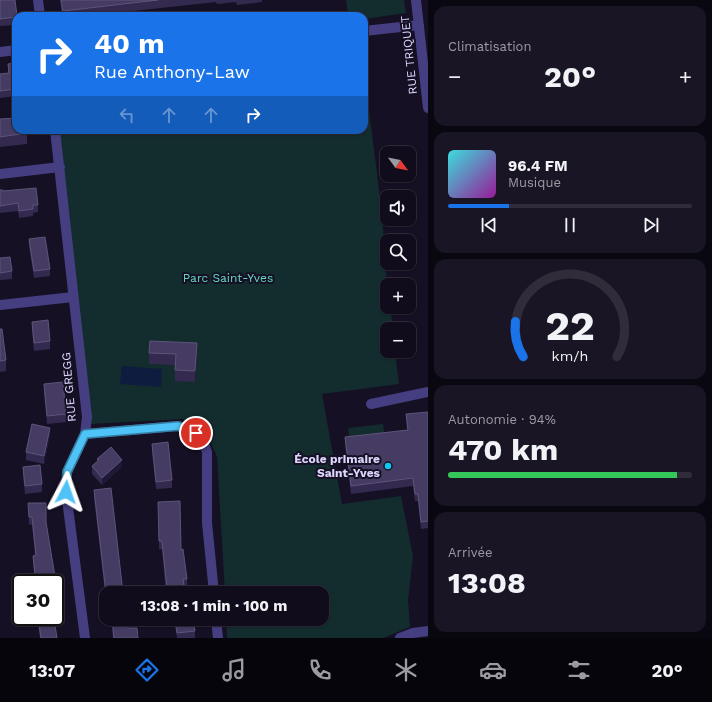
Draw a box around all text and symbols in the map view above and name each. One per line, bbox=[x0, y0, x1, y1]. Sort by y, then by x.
street label: RUE TRIQUET bbox=[398, 15, 420, 95]
text: 40 m bbox=[94, 27, 164, 60]
icon: right bbox=[28, 28, 80, 80]
text: Climatisation bbox=[448, 39, 531, 54]
text: 20° bbox=[544, 59, 596, 94]
text: Rue Anthony-Law bbox=[94, 61, 250, 82]
text: − bbox=[448, 64, 461, 89]
text: + bbox=[679, 64, 692, 89]
icon: left bbox=[116, 104, 138, 126]
icon: ahead bbox=[158, 104, 180, 126]
icon: ahead bbox=[200, 104, 222, 126]
icon: right bbox=[242, 104, 264, 126]
north arrow bbox=[380, 146, 416, 182]
map controls bbox=[380, 146, 416, 358]
text: 96.4 FM bbox=[508, 157, 568, 175]
text: Musique bbox=[508, 175, 561, 190]
button: sound bbox=[380, 190, 416, 226]
icon: previous bbox=[478, 214, 500, 236]
icon: pause bbox=[559, 214, 581, 236]
icon: next bbox=[640, 214, 662, 236]
button: search bbox=[380, 234, 416, 270]
park label: Parc Saint-Yves bbox=[183, 271, 273, 285]
button: + bbox=[380, 278, 416, 314]
text: 22 bbox=[545, 301, 595, 350]
button: − bbox=[380, 322, 416, 358]
text: km/h bbox=[552, 348, 588, 364]
street label: RUE GREGG bbox=[59, 352, 79, 422]
text: Autonomie · 94% bbox=[448, 412, 556, 427]
pin bbox=[179, 416, 213, 450]
icon: arrive bbox=[185, 422, 207, 444]
text: 470 km bbox=[448, 432, 558, 467]
place label: École primaire Saint-Yves bbox=[294, 452, 381, 480]
marker: École primaire Saint-Yves bbox=[383, 461, 393, 471]
position arrow bbox=[45, 471, 87, 513]
text: Arrivée bbox=[448, 545, 492, 560]
text: 13:08 bbox=[448, 565, 526, 600]
speed limit sign: 30 bbox=[12, 574, 64, 626]
text: 13:08 · 1 min · 100 m bbox=[141, 597, 287, 615]
icon: directions bbox=[133, 656, 161, 684]
icon: music bbox=[220, 656, 248, 684]
icon: phone bbox=[306, 656, 334, 684]
icon: climate bbox=[392, 656, 420, 684]
icon: car bbox=[479, 656, 507, 684]
icon: filters bbox=[565, 656, 593, 684]
text: 13:07 bbox=[29, 660, 75, 681]
text: 20° bbox=[652, 660, 683, 681]

